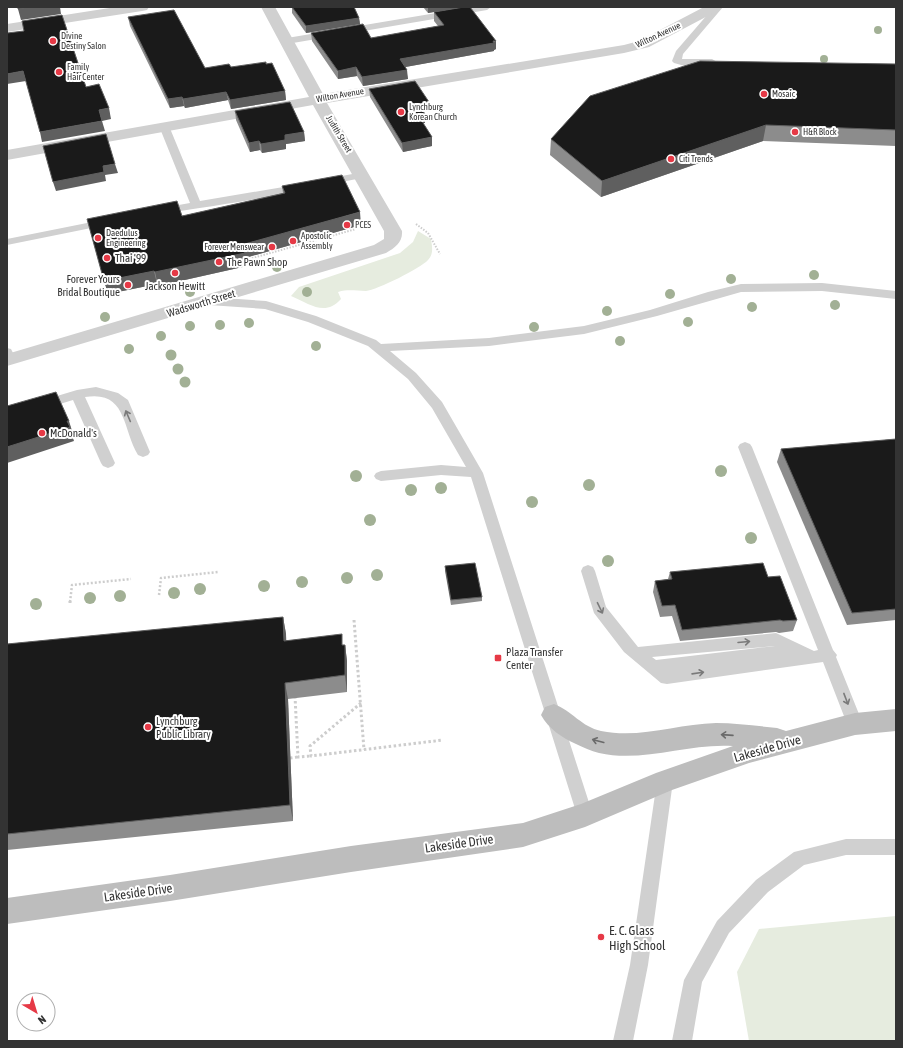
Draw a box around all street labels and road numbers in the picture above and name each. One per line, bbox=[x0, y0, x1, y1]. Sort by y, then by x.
street label: Wilton Avenue bbox=[634, 20, 682, 50]
street label: Wilton Avenue bbox=[315, 86, 365, 104]
street label: Judith Street bbox=[324, 114, 354, 155]
street label: Wadsworth Street bbox=[165, 287, 237, 319]
street label: Lakeside Drive bbox=[732, 732, 803, 765]
street label: Lakeside Drive bbox=[424, 831, 494, 856]
street label: Lakeside Drive bbox=[103, 880, 173, 905]

